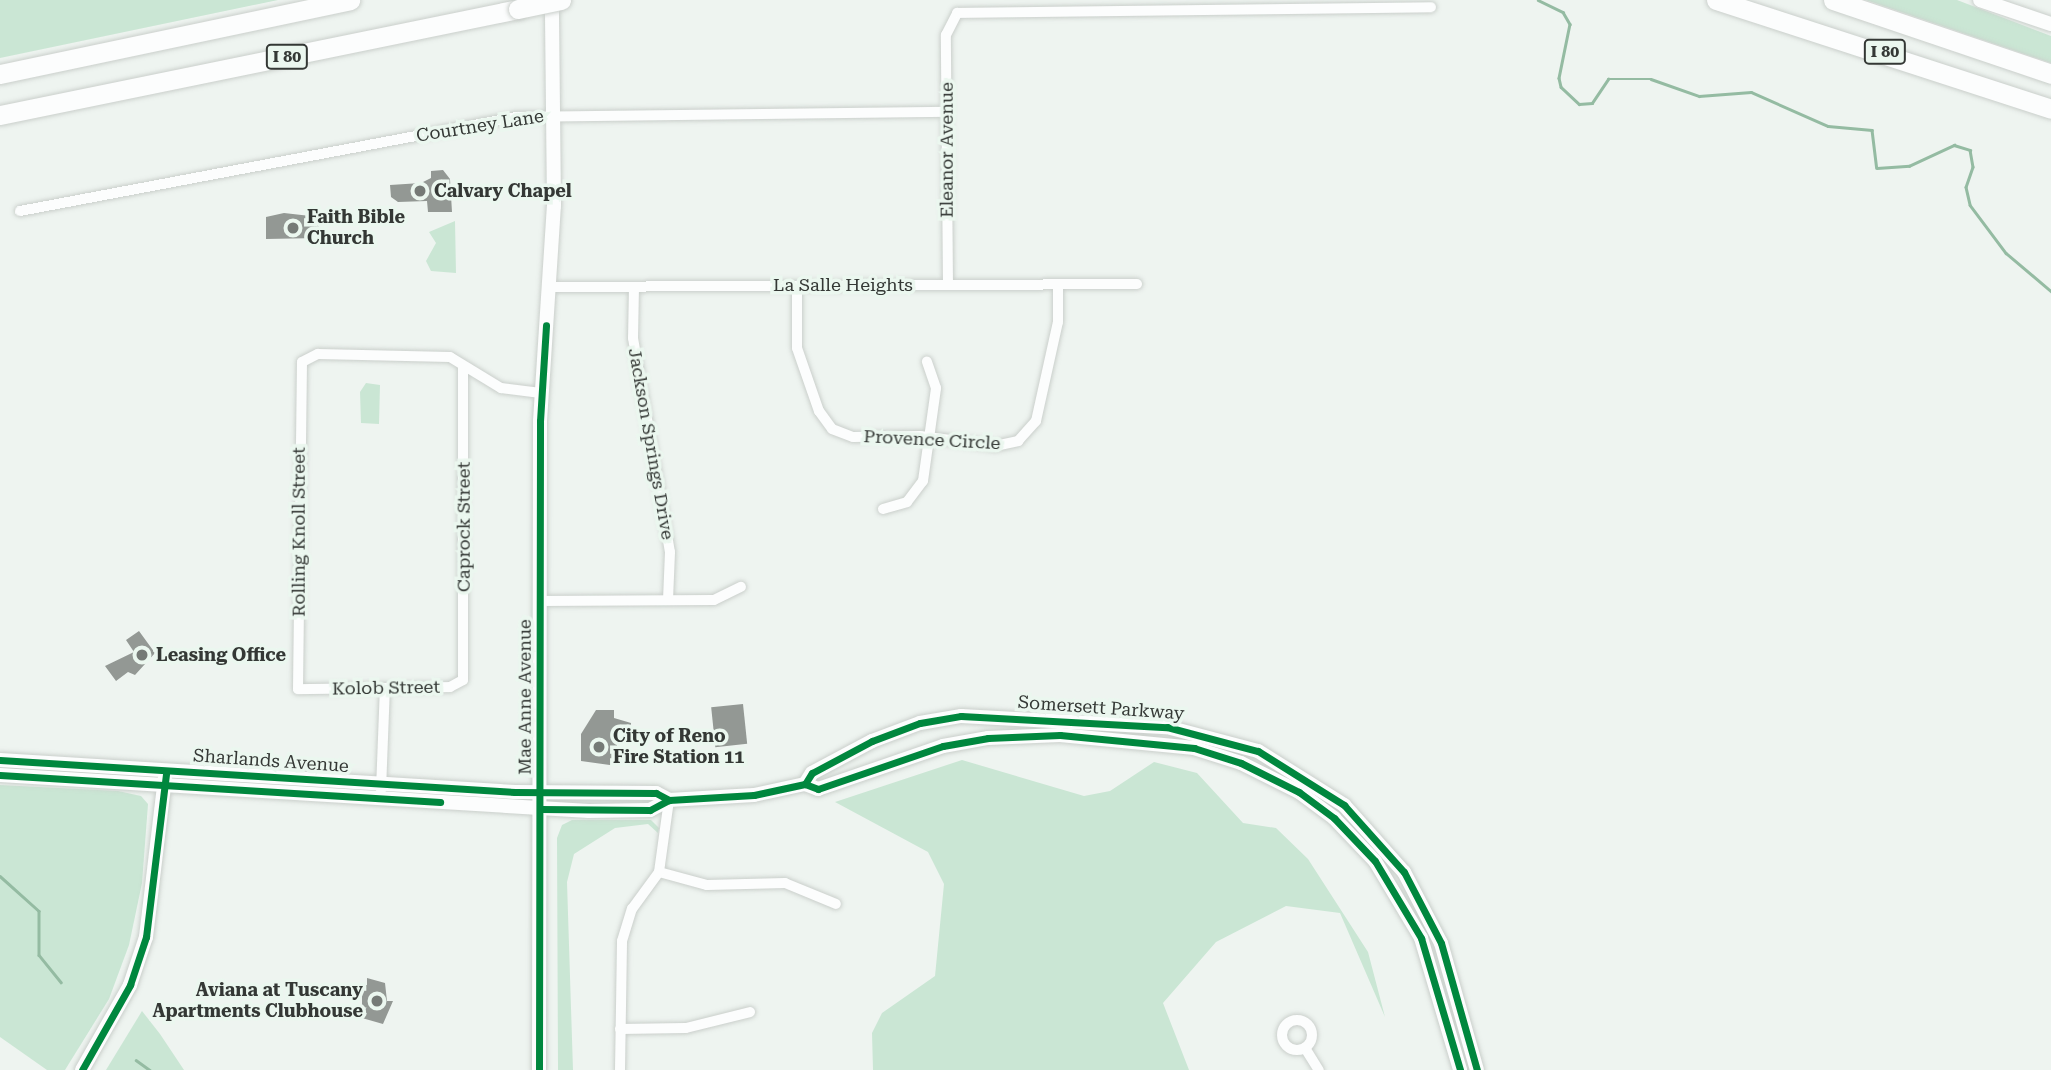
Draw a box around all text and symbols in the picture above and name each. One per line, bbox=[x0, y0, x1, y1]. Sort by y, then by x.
road number: I 80 bbox=[1862, 40, 1908, 64]
road number: I 80 bbox=[264, 44, 310, 69]
street label: Eleanor Avenue bbox=[936, 82, 958, 218]
street label: Courtney Lane bbox=[415, 105, 545, 147]
place label: Calvary Chapel bbox=[434, 180, 572, 202]
marker: Calvary Chapel bbox=[412, 183, 428, 199]
place label: Faith Bible Church bbox=[307, 207, 405, 249]
marker: Faith Bible Church bbox=[285, 220, 301, 236]
street label: La Salle Heights bbox=[773, 274, 913, 296]
street label: Jackson Springs Drive bbox=[623, 346, 679, 542]
street label: Provence Circle bbox=[863, 426, 1001, 454]
street label: Rolling Knoll Street bbox=[288, 447, 310, 617]
street label: Caprock Street bbox=[453, 462, 475, 592]
street label: Mae Anne Avenue bbox=[514, 619, 536, 775]
place label: Leasing Office bbox=[156, 644, 286, 666]
marker: Leasing Office bbox=[134, 647, 150, 663]
street label: Kolob Street bbox=[332, 676, 440, 700]
street label: Somersett Parkway bbox=[1017, 691, 1185, 725]
place label: City of Reno Fire Station 11 bbox=[613, 726, 744, 768]
marker: City of Reno Fire Station 11 bbox=[591, 739, 607, 755]
street label: Sharlands Avenue bbox=[192, 745, 350, 777]
place label: Aviana at Tuscany Apartments Clubhouse bbox=[153, 980, 363, 1023]
marker: Aviana at Tuscany Apartments Clubhouse bbox=[369, 993, 385, 1009]

